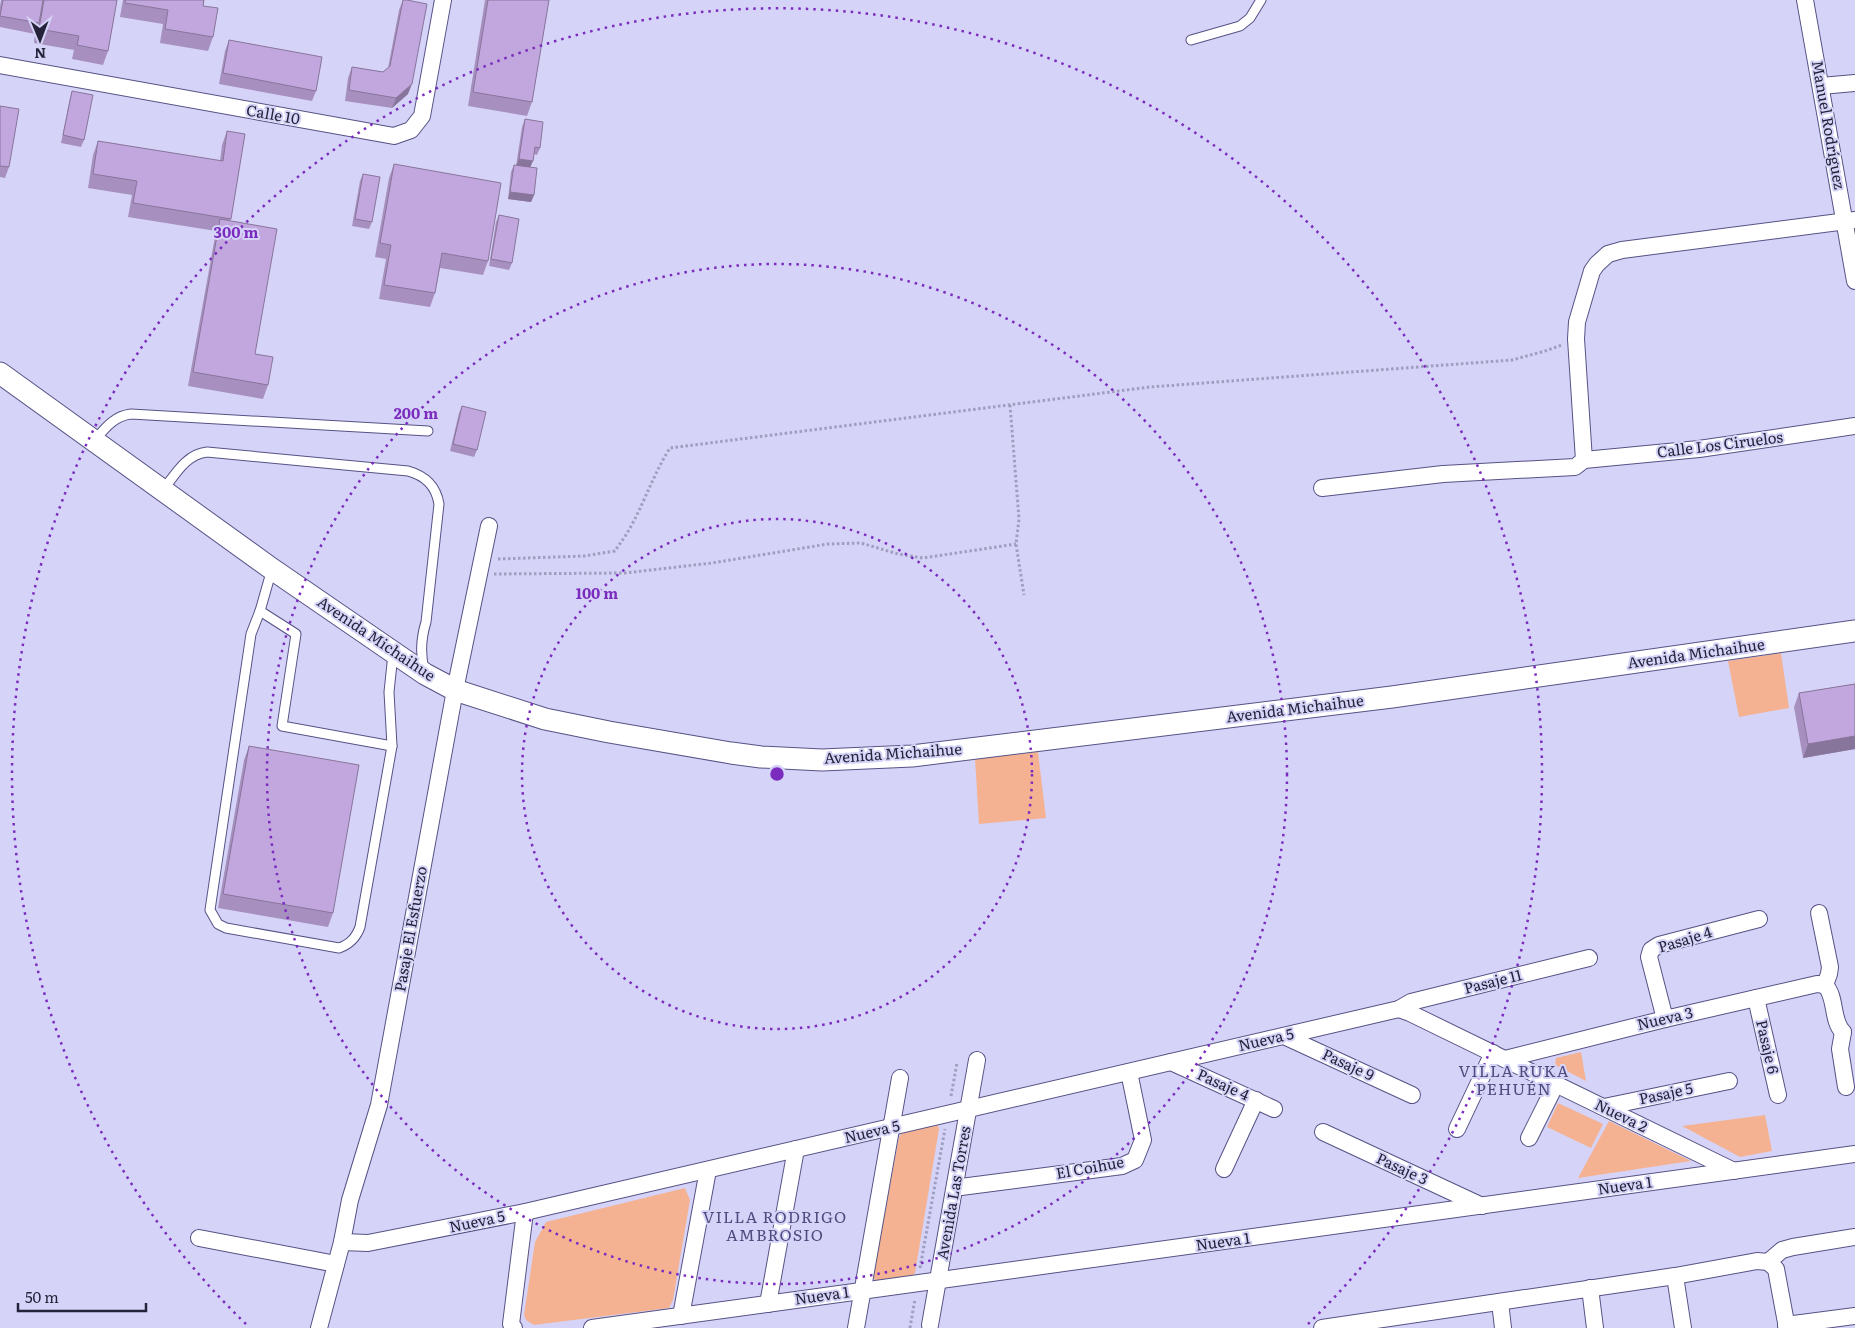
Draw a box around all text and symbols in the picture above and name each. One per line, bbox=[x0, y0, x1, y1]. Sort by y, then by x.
north arrow bbox=[15, 15, 65, 65]
text: N bbox=[34, 44, 46, 64]
street label: Manuel Rodríguez bbox=[1807, 58, 1852, 191]
street label: Calle 10 bbox=[245, 98, 302, 130]
text: 300 m bbox=[214, 220, 258, 243]
text: 200 m bbox=[394, 401, 438, 424]
street label: Calle Los Ciruelos bbox=[1655, 424, 1784, 463]
text: 100 m bbox=[576, 581, 618, 604]
street label: Avenida Michaihue bbox=[313, 590, 441, 686]
street label: Avenida Michaihue bbox=[1626, 631, 1766, 674]
street label: Avenida Michaihue bbox=[1225, 688, 1365, 727]
street label: Avenida Michaihue bbox=[823, 736, 963, 769]
centre of rings bbox=[768, 765, 786, 783]
street label: Pasaje El Esfuerzo bbox=[387, 864, 432, 993]
street label: Pasaje 4 bbox=[1655, 919, 1714, 958]
street label: Pasaje 11 bbox=[1461, 962, 1524, 999]
street label: Nueva 3 bbox=[1634, 1000, 1695, 1035]
street label: Pasaje 6 bbox=[1751, 1017, 1786, 1076]
street label: Nueva 5 bbox=[1236, 1021, 1296, 1056]
street label: Pasaje 9 bbox=[1319, 1042, 1378, 1086]
district label: VILLA RUKA PEHUÉN bbox=[1458, 1058, 1570, 1100]
street label: Pasaje 4 bbox=[1194, 1062, 1254, 1105]
street label: Pasaje 5 bbox=[1637, 1076, 1695, 1109]
street label: Nueva 2 bbox=[1591, 1092, 1652, 1138]
street label: Nueva 5 bbox=[842, 1113, 902, 1148]
street label: Avenida Las Torres bbox=[929, 1124, 976, 1261]
street label: Pasaje 3 bbox=[1373, 1146, 1432, 1190]
street label: El Coihue bbox=[1054, 1149, 1126, 1184]
street label: Nueva 1 bbox=[1596, 1169, 1654, 1200]
street label: Nueva 5 bbox=[447, 1203, 507, 1238]
district label: VILLA RODRIGO AMBROSIO bbox=[703, 1204, 847, 1246]
street label: Nueva 1 bbox=[1194, 1225, 1252, 1256]
street label: Nueva 1 bbox=[793, 1279, 851, 1310]
scale bar bbox=[18, 1280, 145, 1312]
text: 50 m bbox=[25, 1285, 59, 1308]

